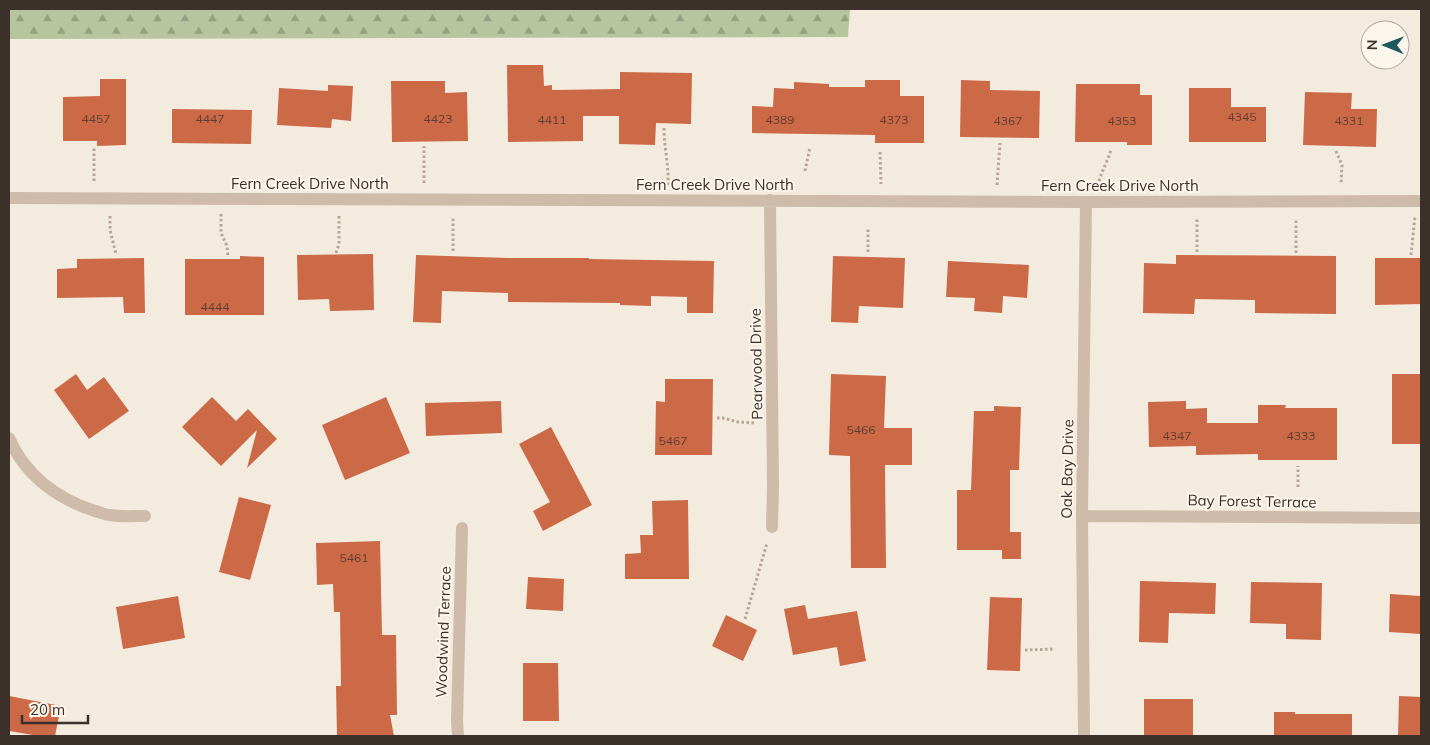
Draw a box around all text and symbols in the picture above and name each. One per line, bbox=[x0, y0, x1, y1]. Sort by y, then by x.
north arrow bbox=[1360, 20, 1410, 70]
text: N bbox=[1363, 39, 1381, 50]
house number: 4345 bbox=[1228, 109, 1256, 124]
house number: 4457 bbox=[82, 111, 110, 126]
house number: 4447 bbox=[196, 111, 224, 126]
house number: 4423 bbox=[424, 111, 452, 126]
house number: 4411 bbox=[538, 112, 566, 127]
house number: 4389 bbox=[766, 112, 794, 127]
house number: 4373 bbox=[880, 112, 908, 127]
house number: 4367 bbox=[994, 113, 1022, 128]
house number: 4353 bbox=[1108, 113, 1136, 128]
house number: 4331 bbox=[1335, 113, 1363, 128]
street label: Fern Creek Drive North bbox=[231, 174, 389, 193]
street label: Fern Creek Drive North bbox=[636, 175, 794, 194]
street label: Fern Creek Drive North bbox=[1041, 176, 1199, 195]
house number: 4444 bbox=[201, 299, 229, 314]
street label: Pearwood Drive bbox=[746, 308, 766, 420]
street label: Oak Bay Drive bbox=[1057, 419, 1077, 519]
house number: 5466 bbox=[847, 422, 875, 437]
house number: 4347 bbox=[1163, 428, 1191, 443]
house number: 4333 bbox=[1287, 428, 1315, 443]
house number: 5467 bbox=[659, 433, 687, 448]
street label: Bay Forest Terrace bbox=[1187, 490, 1317, 512]
house number: 5461 bbox=[340, 550, 368, 565]
street label: Woodwind Terrace bbox=[431, 566, 455, 698]
scale bar bbox=[22, 692, 89, 724]
text: 20 m bbox=[30, 700, 65, 719]

